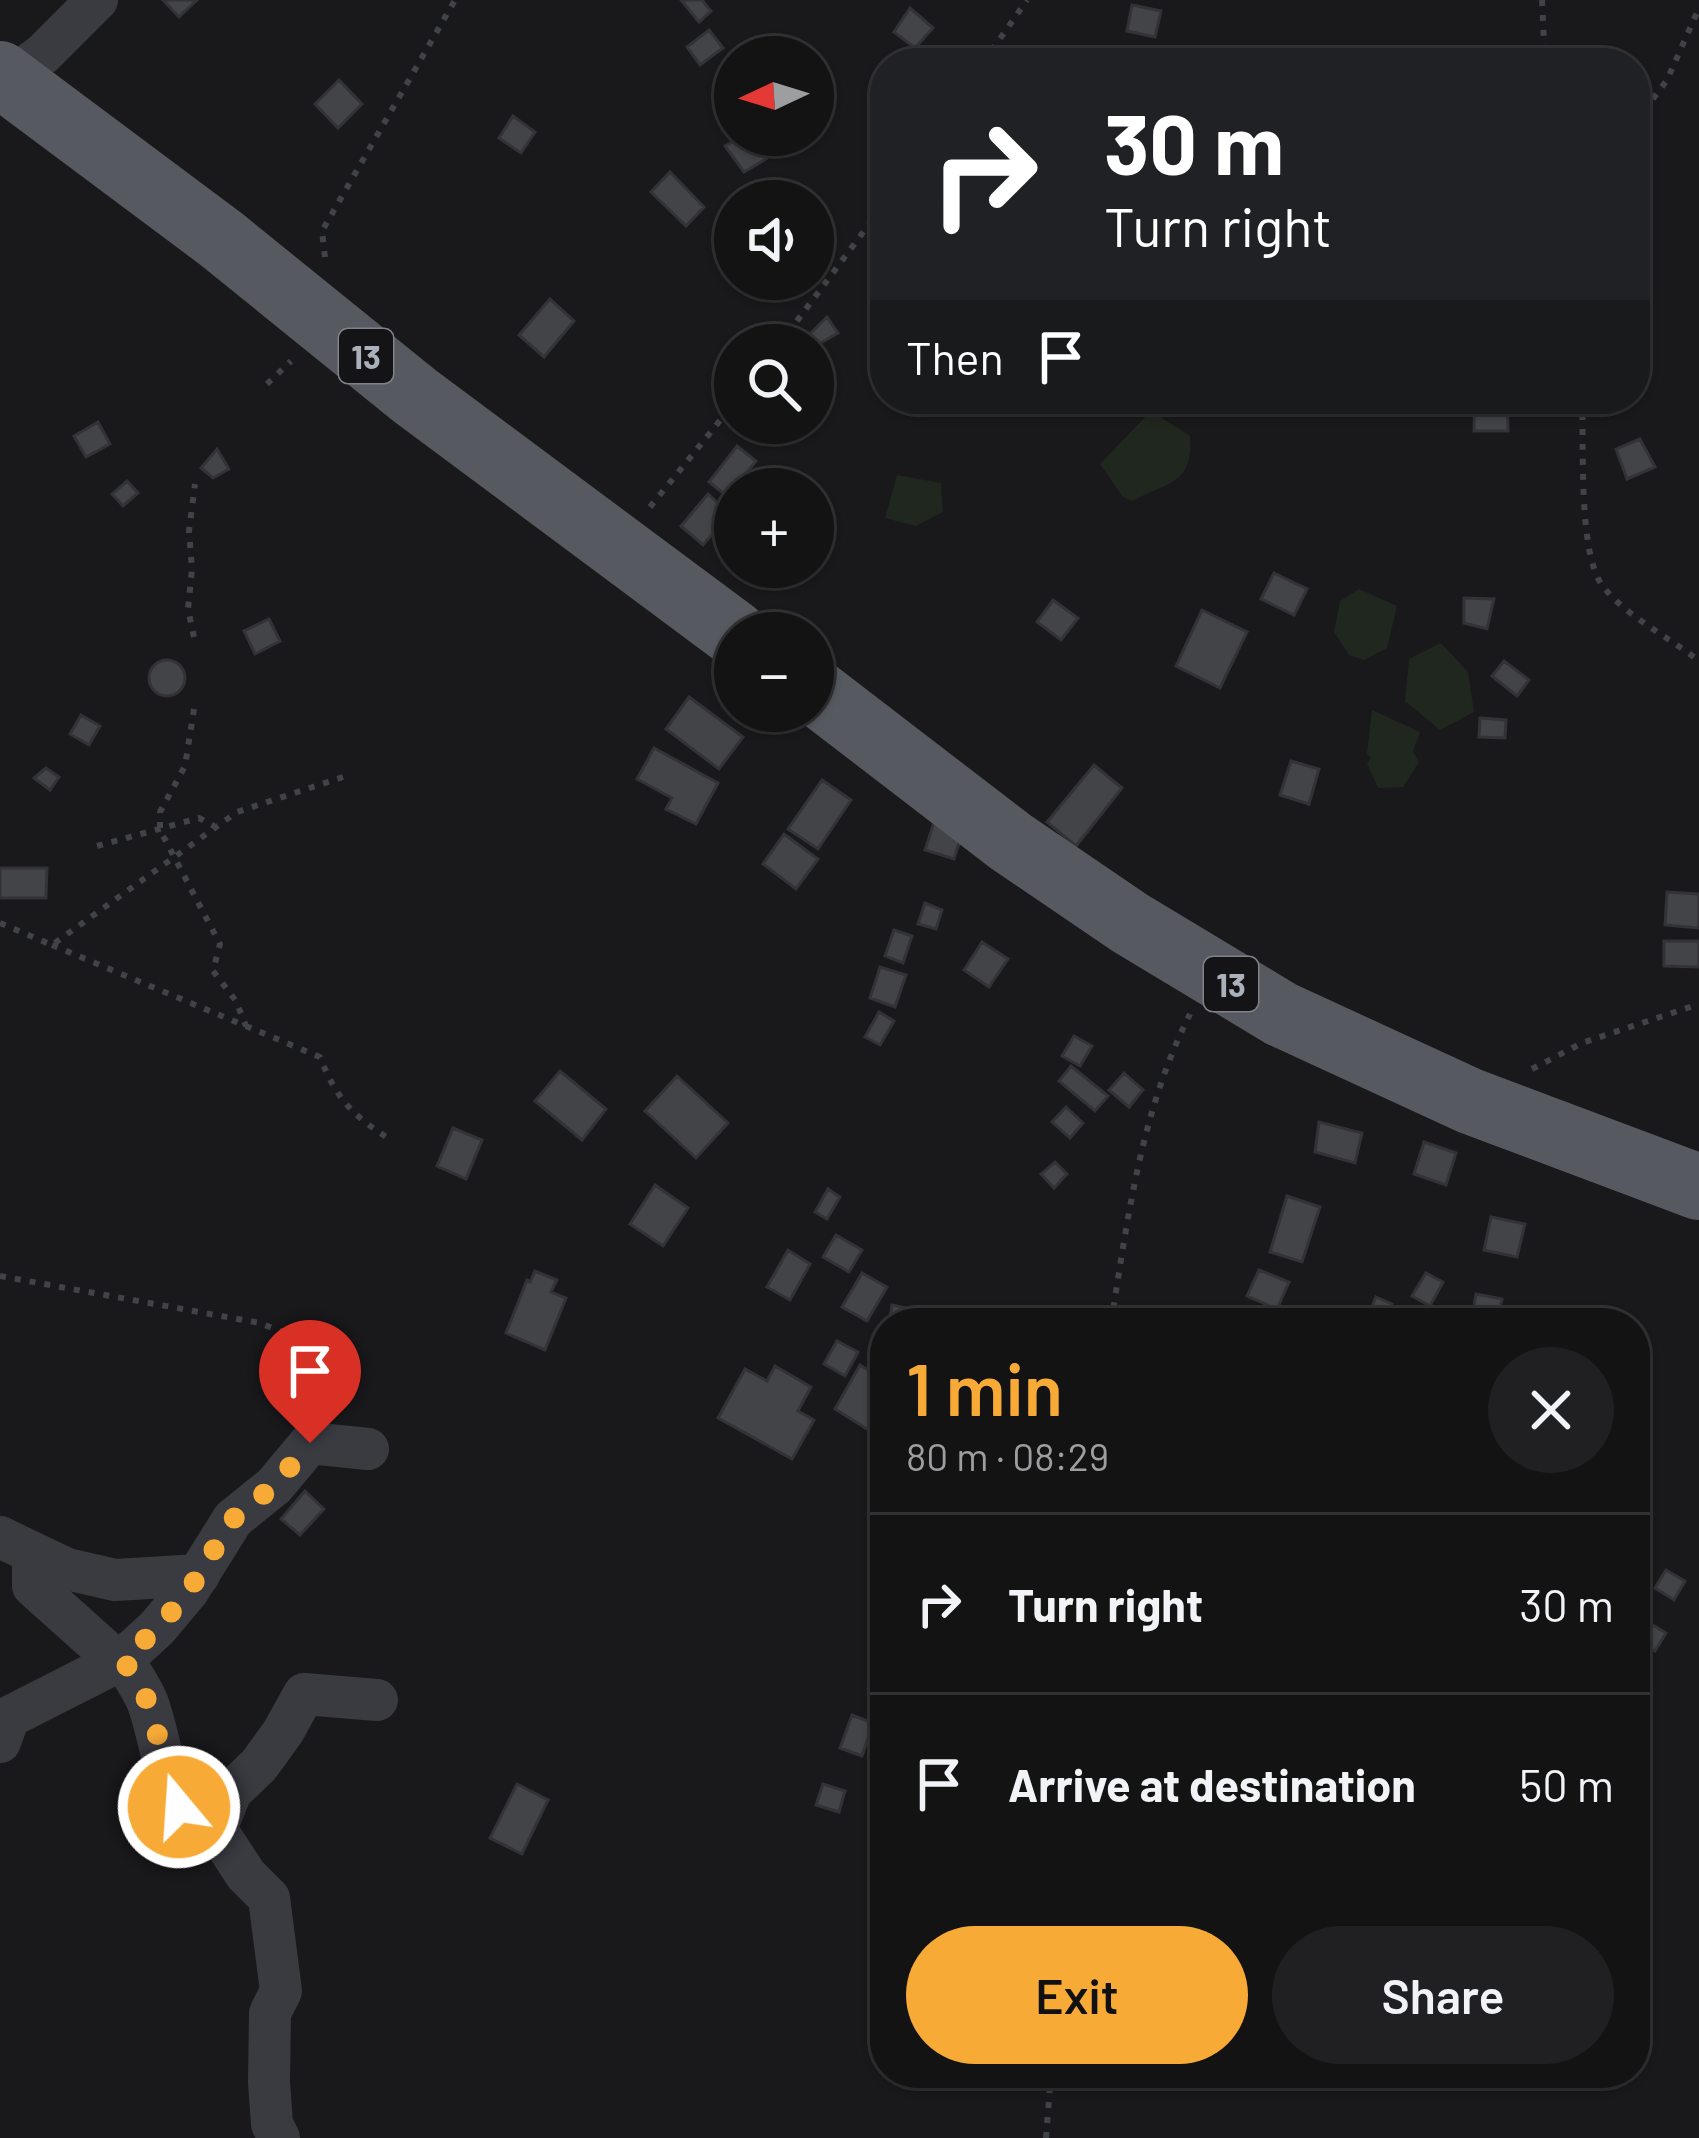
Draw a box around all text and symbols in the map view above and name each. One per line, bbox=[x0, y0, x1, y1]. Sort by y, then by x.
north arrow bbox=[714, 36, 834, 156]
map controls bbox=[714, 36, 834, 732]
text: 30 m bbox=[1104, 91, 1284, 192]
icon: right bbox=[906, 96, 1062, 252]
button: sound bbox=[714, 180, 834, 300]
text: Turn right bbox=[1104, 193, 1332, 258]
button: search bbox=[714, 324, 834, 444]
icon: arrive bbox=[1028, 324, 1094, 390]
road number: 13 bbox=[339, 329, 393, 383]
text: Then bbox=[906, 330, 1004, 384]
button: + bbox=[714, 468, 834, 588]
button: − bbox=[714, 612, 834, 732]
road number: 13 bbox=[1204, 957, 1258, 1011]
pin bbox=[259, 1320, 361, 1443]
icon: arrive bbox=[277, 1338, 343, 1404]
text: 1 min bbox=[906, 1344, 1063, 1430]
button: close bbox=[1488, 1347, 1614, 1473]
text: 80 m · 08:29 bbox=[906, 1432, 1109, 1479]
icon: right bbox=[906, 1571, 972, 1637]
text: Turn right bbox=[1008, 1577, 1203, 1631]
text: 30 m bbox=[1519, 1577, 1614, 1631]
position arrow bbox=[116, 1744, 242, 1870]
icon: arrive bbox=[906, 1751, 972, 1817]
text: Arrive at destination bbox=[1008, 1757, 1416, 1811]
text: 50 m bbox=[1519, 1757, 1614, 1811]
button: Exit bbox=[906, 1926, 1248, 2064]
button: Share bbox=[1272, 1926, 1614, 2064]

